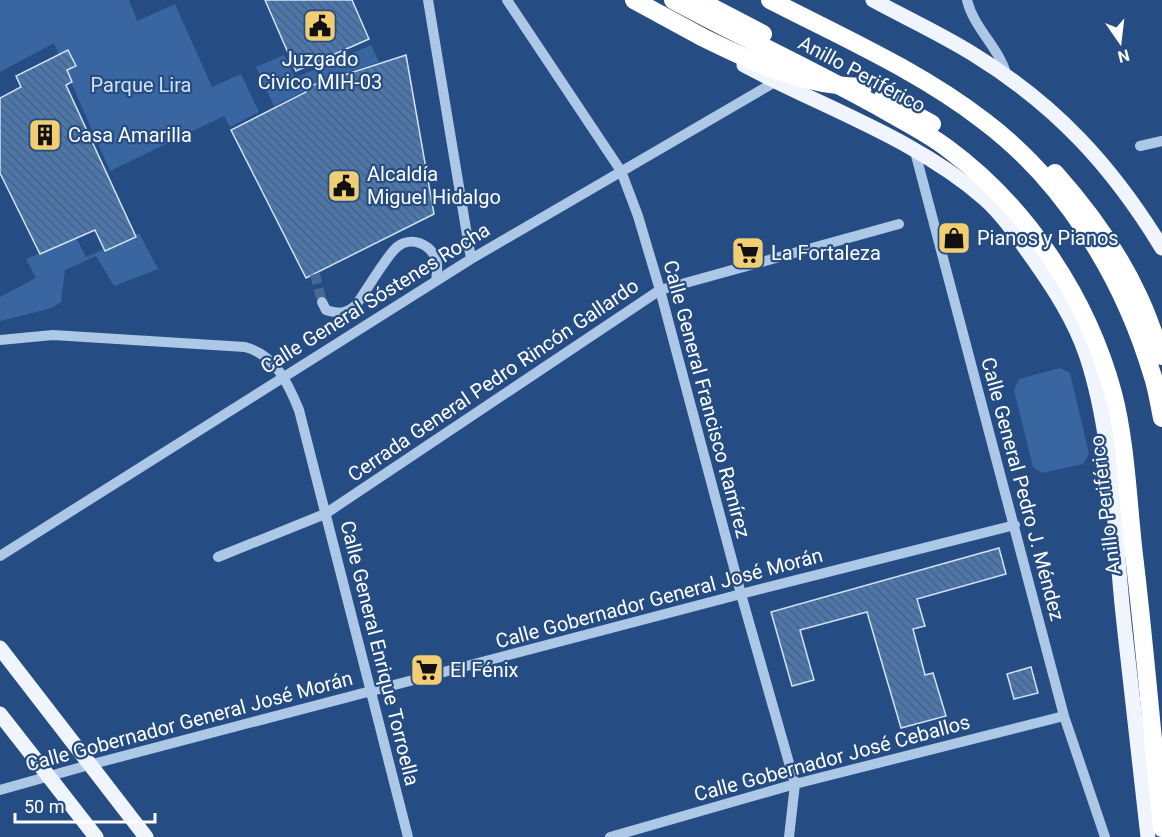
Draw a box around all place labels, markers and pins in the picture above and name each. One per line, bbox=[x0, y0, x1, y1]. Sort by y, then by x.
public building icon: Juzgado Civico MIH-03 bbox=[302, 8, 338, 44]
place label: Juzgado Civico MIH-03 bbox=[258, 47, 382, 94]
building icon: Casa Amarilla bbox=[27, 117, 63, 153]
place label: Casa Amarilla bbox=[68, 123, 192, 147]
place label: Alcaldía Miguel Hidalgo bbox=[367, 162, 501, 209]
public building icon: Alcaldía Miguel Hidalgo bbox=[326, 168, 362, 204]
shop icon: Pianos y Pianos bbox=[936, 220, 972, 256]
place label: Pianos y Pianos bbox=[977, 226, 1119, 250]
supermarket icon: La Fortaleza bbox=[730, 235, 766, 271]
place label: La Fortaleza bbox=[771, 241, 881, 265]
supermarket icon: El Fénix bbox=[409, 652, 445, 688]
place label: El Fénix bbox=[450, 658, 519, 682]

